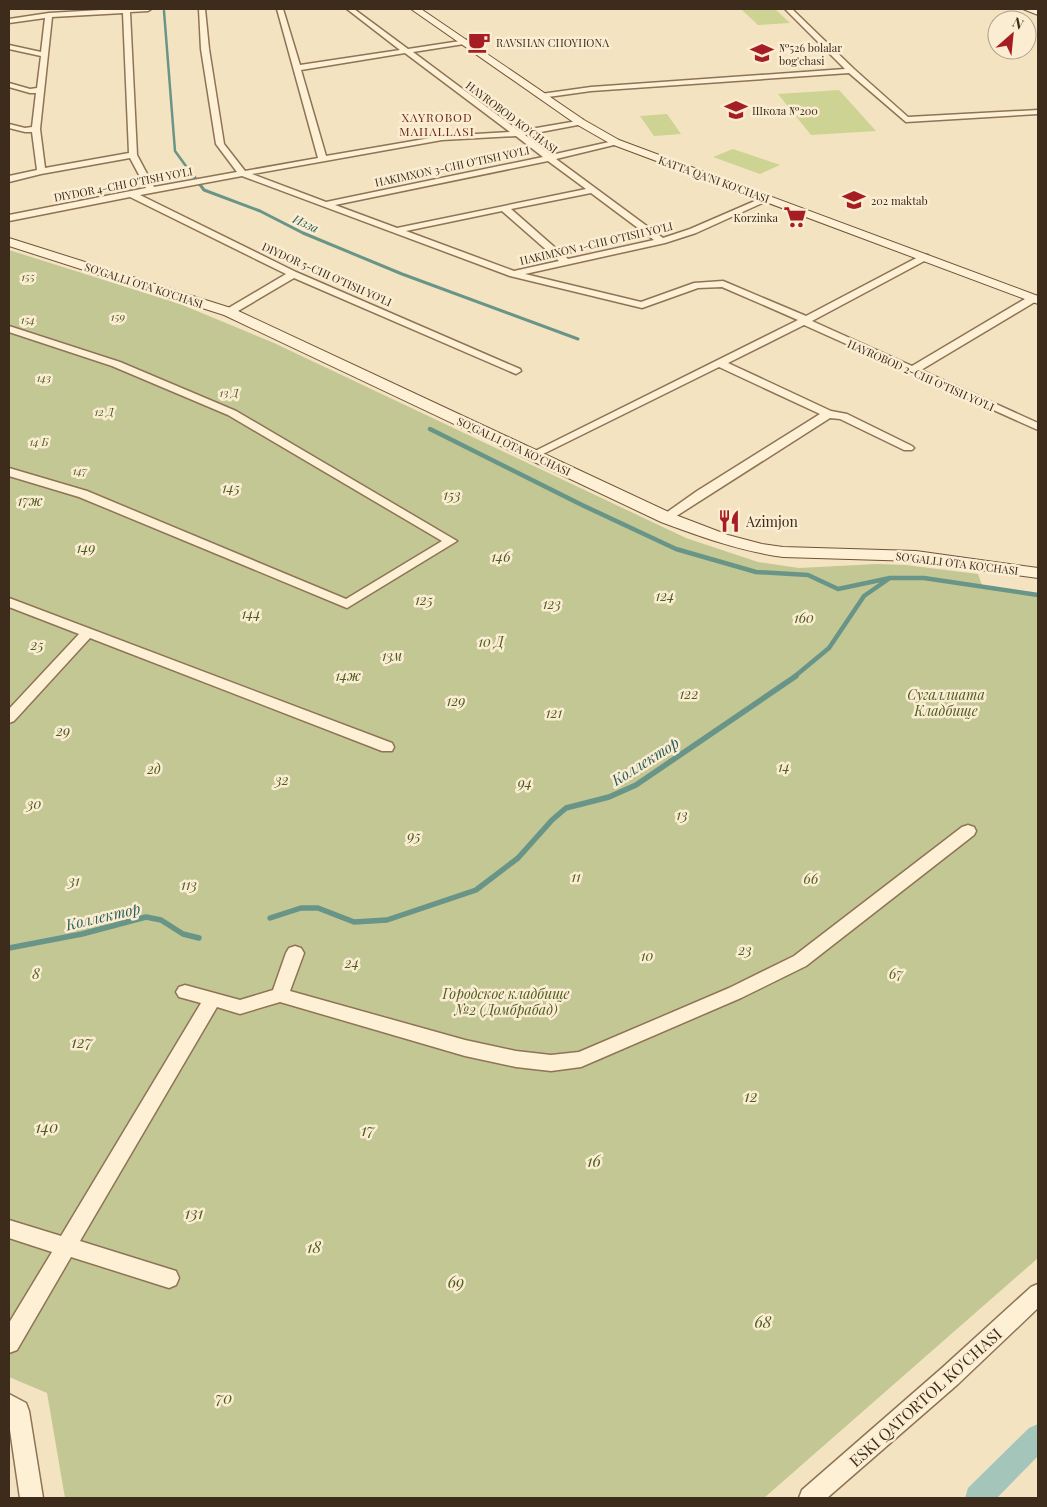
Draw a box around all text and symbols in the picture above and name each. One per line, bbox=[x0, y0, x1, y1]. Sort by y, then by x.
north arrow bbox=[987, 10, 1037, 60]
text: N bbox=[1009, 12, 1027, 34]
cafe icon: RAVSHAN CHOYHONA bbox=[466, 29, 492, 55]
place label: RAVSHAN CHOYHONA bbox=[496, 35, 609, 50]
school or university icon: №526 bolalar bog'chasi bbox=[749, 40, 775, 66]
place label: №526 bolalar bog'chasi bbox=[779, 40, 842, 68]
street label: HAYROBOD KO'CHASI bbox=[463, 77, 561, 157]
school or university icon: Школа №200 bbox=[723, 97, 749, 123]
place label: Школа №200 bbox=[752, 103, 818, 118]
district label: XAYROBOD MAHALLASI bbox=[399, 109, 475, 139]
street label: HAKIMXON 3-CHI O'TISH YO'LI bbox=[373, 142, 531, 190]
street label: KATTA QA'NI KO'CHASI bbox=[656, 152, 772, 206]
street label: DIYDOR 4-CHI O'TISH YO'LI bbox=[52, 163, 194, 205]
school or university icon: 202 maktab bbox=[841, 187, 867, 213]
place label: 202 maktab bbox=[871, 193, 928, 208]
supermarket icon: Korzinka bbox=[782, 204, 808, 230]
water label: Изза bbox=[290, 210, 321, 236]
place label: Korzinka bbox=[733, 210, 779, 225]
street label: HAKIMXON 1-CHI O'TISH YO'LI bbox=[518, 218, 674, 268]
street label: DIYDOR 5-CHI O'TISH YO'LI bbox=[260, 239, 394, 310]
street label: SO'GALLI OTA KO'CHASI bbox=[83, 259, 205, 311]
park label: 155 bbox=[21, 269, 35, 284]
park label: 159 bbox=[111, 309, 125, 324]
park label: 154 bbox=[21, 312, 35, 327]
street label: HAYROBOD 2-CHI O'TISH YO'LI bbox=[845, 336, 997, 414]
park label: 143 bbox=[37, 370, 51, 385]
park label: 13 Д bbox=[220, 385, 239, 400]
park label: 12 Д bbox=[94, 404, 114, 419]
street label: SO'GALLI OTA KO'CHASI bbox=[455, 413, 573, 479]
park label: 14 Б bbox=[30, 434, 50, 449]
park label: 147 bbox=[73, 463, 88, 478]
park label: 145 bbox=[222, 478, 241, 497]
park label: 153 bbox=[443, 485, 461, 504]
park label: 17ж bbox=[17, 491, 43, 510]
restaurant icon: Azimjon bbox=[716, 508, 742, 534]
place label: Azimjon bbox=[745, 512, 798, 531]
park label: 149 bbox=[77, 538, 95, 557]
park label: 146 bbox=[491, 547, 511, 566]
street label: SO'GALLI OTA KO'CHASI bbox=[895, 548, 1019, 578]
park label: 124 bbox=[655, 586, 675, 605]
park label: 125 bbox=[415, 590, 434, 609]
park label: 123 bbox=[543, 594, 561, 613]
park label: 144 bbox=[241, 604, 261, 623]
park label: 160 bbox=[794, 608, 814, 627]
park label: 10 Д bbox=[478, 632, 505, 651]
park label: 25 bbox=[29, 635, 44, 654]
park label: 13м bbox=[382, 646, 402, 665]
park label: 14ж bbox=[335, 666, 361, 685]
park label: 122 bbox=[680, 684, 698, 703]
park label: Сугаллиата Кладбище bbox=[907, 685, 985, 720]
park label: 129 bbox=[446, 691, 466, 710]
park label: 121 bbox=[546, 703, 563, 722]
park label: 29 bbox=[55, 721, 70, 740]
water label: Коллектор bbox=[607, 732, 683, 790]
park label: 14 bbox=[778, 757, 790, 776]
park label: 2д bbox=[146, 759, 161, 778]
park label: 32 bbox=[273, 770, 289, 789]
park label: 94 bbox=[517, 773, 532, 792]
park label: 30 bbox=[25, 794, 41, 813]
park label: 13 bbox=[676, 805, 688, 824]
park label: 95 bbox=[406, 826, 421, 845]
park label: 11 bbox=[571, 867, 581, 886]
park label: 66 bbox=[804, 869, 819, 888]
park label: 31 bbox=[66, 871, 80, 890]
park label: 113 bbox=[181, 875, 197, 894]
water label: Коллектор bbox=[63, 898, 142, 935]
park label: 23 bbox=[737, 940, 752, 959]
park label: 10 bbox=[641, 946, 653, 965]
park label: 24 bbox=[344, 953, 359, 972]
park label: 8 bbox=[32, 964, 40, 983]
park label: 67 bbox=[889, 964, 904, 983]
park label: Городское кладбище №2 (Домбрабад) bbox=[441, 984, 570, 1019]
park label: 127 bbox=[71, 1031, 94, 1052]
park label: 12 bbox=[744, 1085, 758, 1106]
park label: 140 bbox=[36, 1116, 58, 1137]
park label: 17 bbox=[361, 1119, 376, 1140]
park label: 16 bbox=[587, 1150, 602, 1171]
park label: 131 bbox=[185, 1202, 204, 1223]
park label: 18 bbox=[307, 1236, 321, 1257]
park label: 69 bbox=[448, 1271, 464, 1292]
park label: 68 bbox=[754, 1311, 772, 1332]
street label: ESKI QATORTOL KO'CHASI bbox=[844, 1323, 1006, 1471]
park label: 70 bbox=[216, 1387, 232, 1408]

